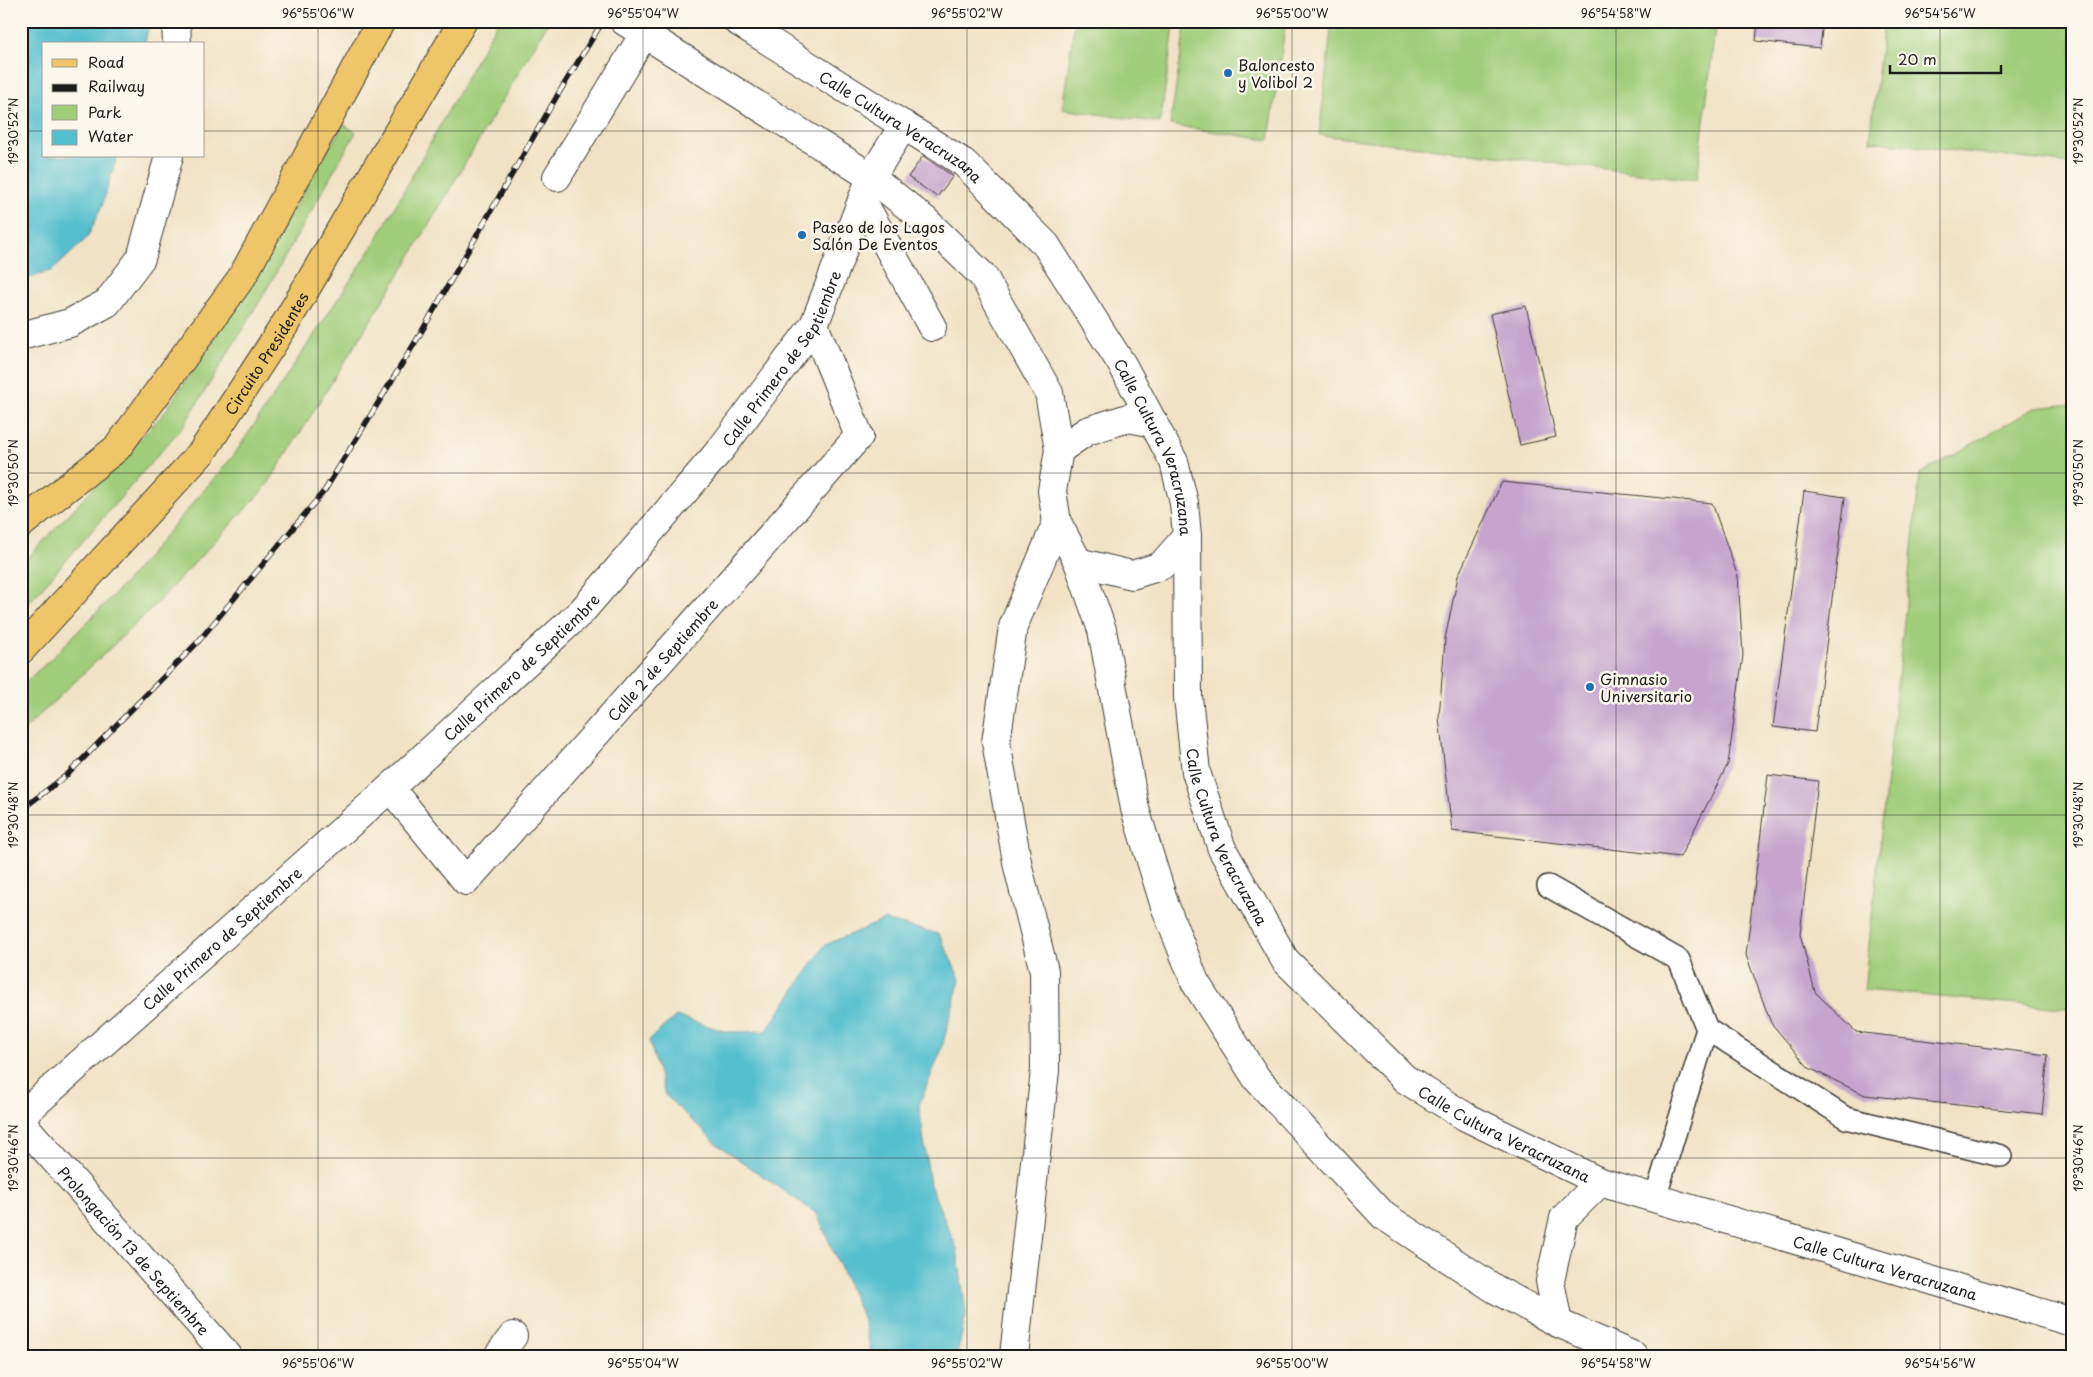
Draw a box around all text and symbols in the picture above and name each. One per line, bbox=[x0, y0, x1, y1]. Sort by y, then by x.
text: 96°55'06"W bbox=[282, 4, 355, 22]
text: 96°55'04"W bbox=[607, 4, 679, 22]
text: 96°55'02"W bbox=[931, 4, 1004, 22]
text: 96°55'00"W bbox=[1256, 4, 1329, 22]
text: 96°54'58"W bbox=[1581, 4, 1652, 22]
text: 96°54'56"W bbox=[1904, 4, 1976, 22]
legend bbox=[42, 42, 205, 158]
scale bar bbox=[1890, 42, 2002, 74]
text: 20 m bbox=[1898, 47, 1937, 70]
text: Road bbox=[88, 50, 124, 73]
place label: Baloncesto y Volibol 2 bbox=[1238, 53, 1315, 93]
street label: Calle Cultura Veracruzana bbox=[815, 64, 989, 188]
marker: Baloncesto y Volibol 2 bbox=[1222, 67, 1234, 79]
text: Railway bbox=[88, 74, 145, 97]
text: 19°30'52"N bbox=[4, 98, 22, 164]
text: 19°30'52"N bbox=[2069, 98, 2087, 164]
text: Park bbox=[88, 100, 122, 123]
text: Water bbox=[88, 124, 133, 147]
place label: Paseo de los Lagos Salón De Eventos bbox=[812, 215, 945, 255]
marker: Paseo de los Lagos Salón De Eventos bbox=[796, 229, 808, 241]
street label: Calle Primero de Septiembre bbox=[716, 267, 846, 451]
street label: Circuito Presidentes bbox=[218, 287, 313, 419]
street label: Calle Cultura Veracruzana bbox=[1109, 353, 1198, 537]
text: 19°30'50"N bbox=[4, 439, 22, 507]
text: 19°30'50"N bbox=[2069, 439, 2087, 507]
street label: Calle Primero de Septiembre bbox=[437, 588, 604, 746]
street label: Calle 2 de Septiembre bbox=[601, 593, 723, 726]
place label: Gimnasio Universitario bbox=[1600, 667, 1692, 707]
marker: Gimnasio Universitario bbox=[1584, 681, 1596, 693]
street label: Calle Cultura Veracruzana bbox=[1182, 747, 1275, 930]
text: 19°30'48"N bbox=[4, 782, 22, 848]
text: 19°30'48"N bbox=[2069, 782, 2087, 848]
street label: Calle Primero de Septiembre bbox=[136, 861, 306, 1015]
street label: Calle Cultura Veracruzana bbox=[1414, 1079, 1595, 1188]
text: 19°30'46"N bbox=[4, 1124, 22, 1192]
text: 19°30'46"N bbox=[2069, 1124, 2087, 1192]
street label: Prolongación 13 de Septiembre bbox=[53, 1160, 215, 1340]
street label: Calle Cultura Veracruzana bbox=[1790, 1228, 1981, 1305]
text: 96°55'06"W bbox=[282, 1354, 355, 1372]
text: 96°55'04"W bbox=[607, 1354, 679, 1372]
text: 96°55'02"W bbox=[931, 1354, 1004, 1372]
text: 96°55'00"W bbox=[1256, 1354, 1329, 1372]
text: 96°54'58"W bbox=[1581, 1354, 1652, 1372]
text: 96°54'56"W bbox=[1904, 1354, 1976, 1372]

